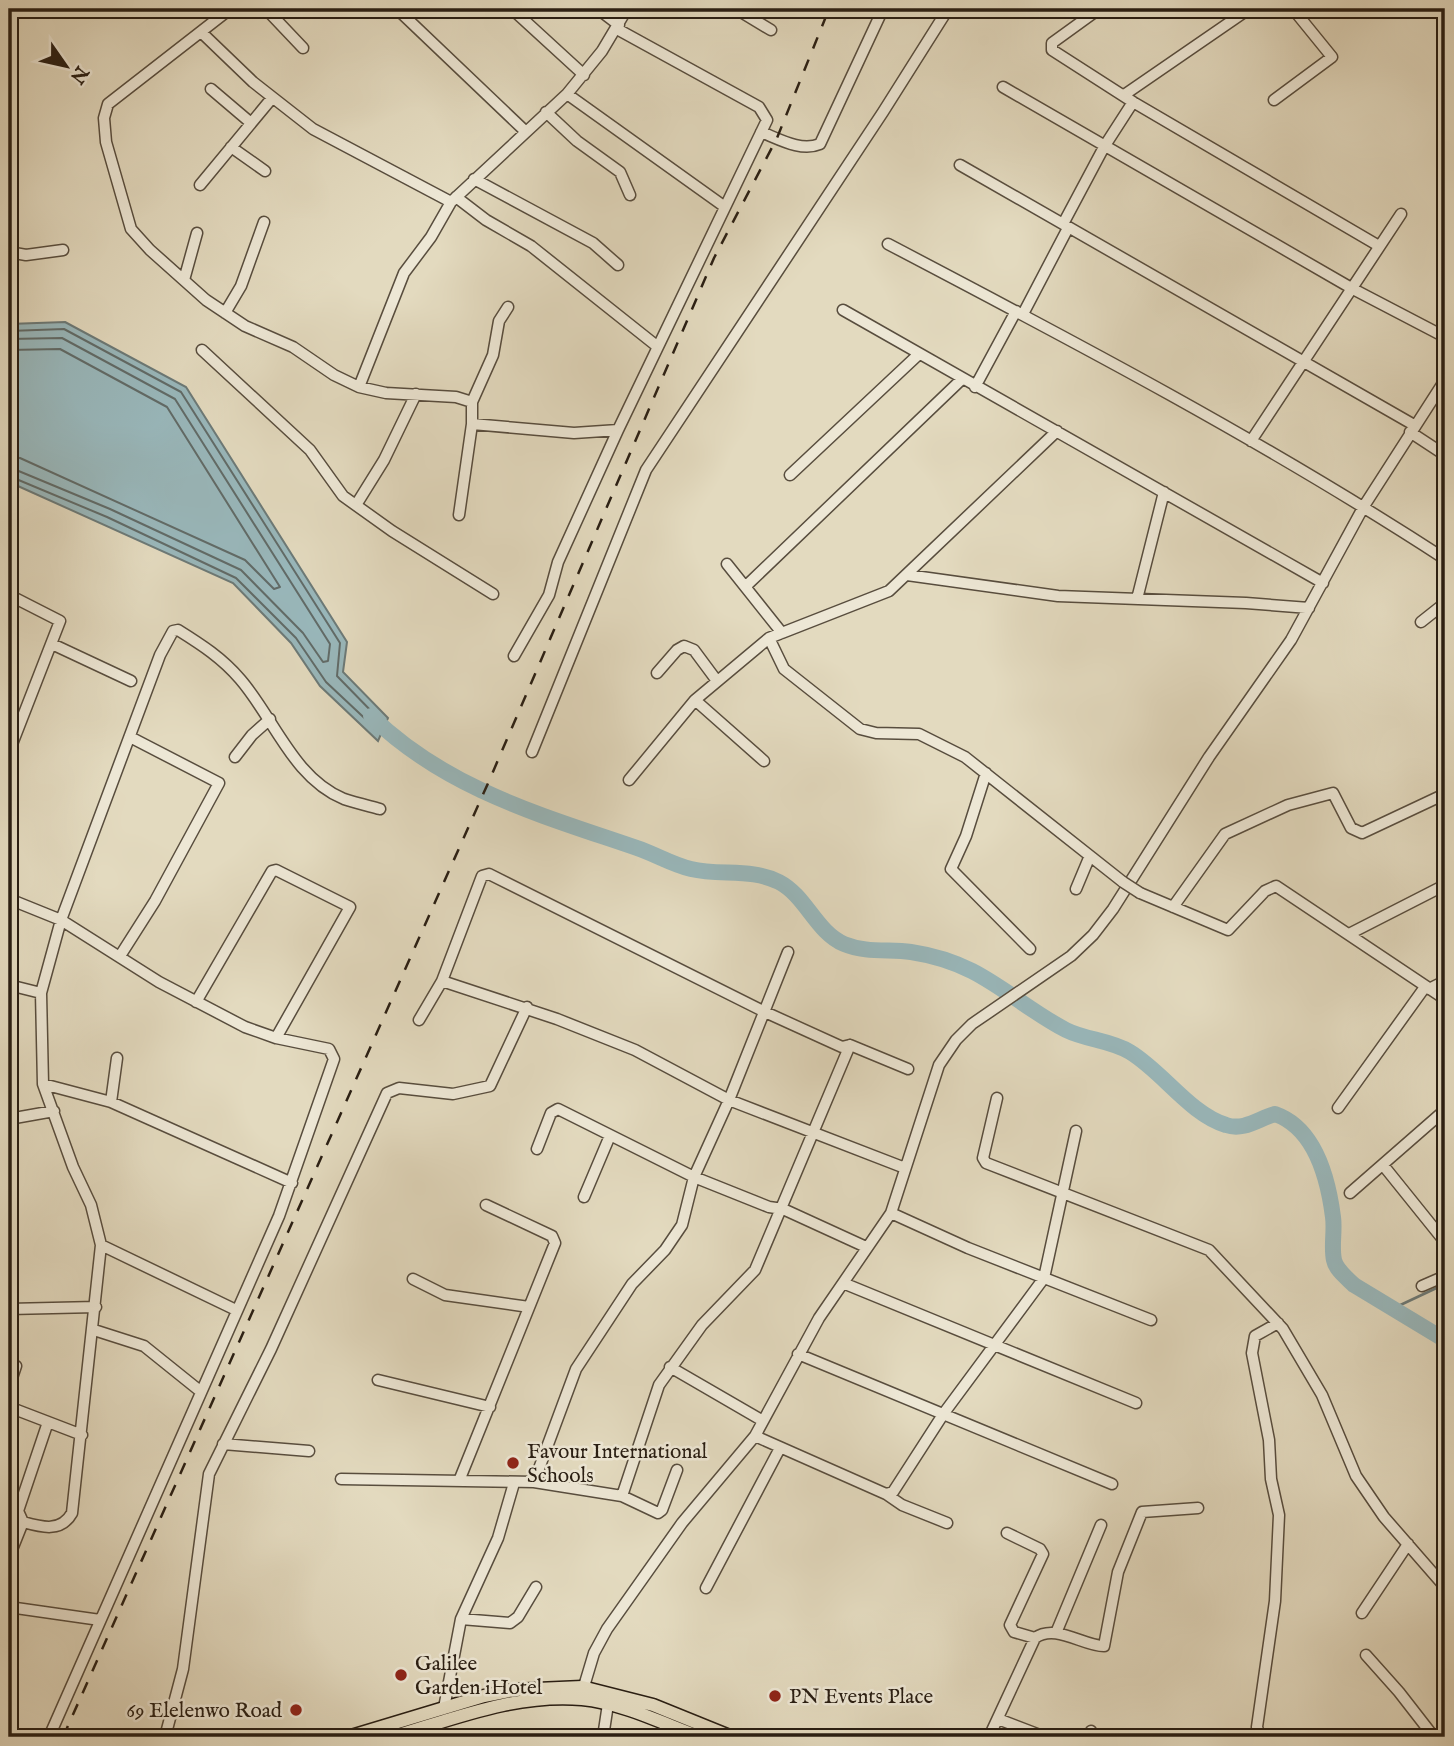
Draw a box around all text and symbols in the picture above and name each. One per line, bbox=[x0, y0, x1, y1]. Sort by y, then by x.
north arrow bbox=[32, 32, 102, 102]
text: N bbox=[64, 60, 94, 88]
place label: Favour International Schools bbox=[527, 1439, 708, 1490]
marker: Favour International Schools bbox=[505, 1455, 521, 1471]
place label: Galilee Garden iHotel bbox=[415, 1651, 543, 1702]
marker: Galilee Garden iHotel bbox=[393, 1667, 409, 1683]
place label: PN Events Place bbox=[789, 1684, 933, 1711]
marker: PN Events Place bbox=[767, 1688, 783, 1704]
place label: 69 Elelenwo Road bbox=[126, 1698, 283, 1725]
marker: 69 Elelenwo Road bbox=[288, 1702, 304, 1718]

